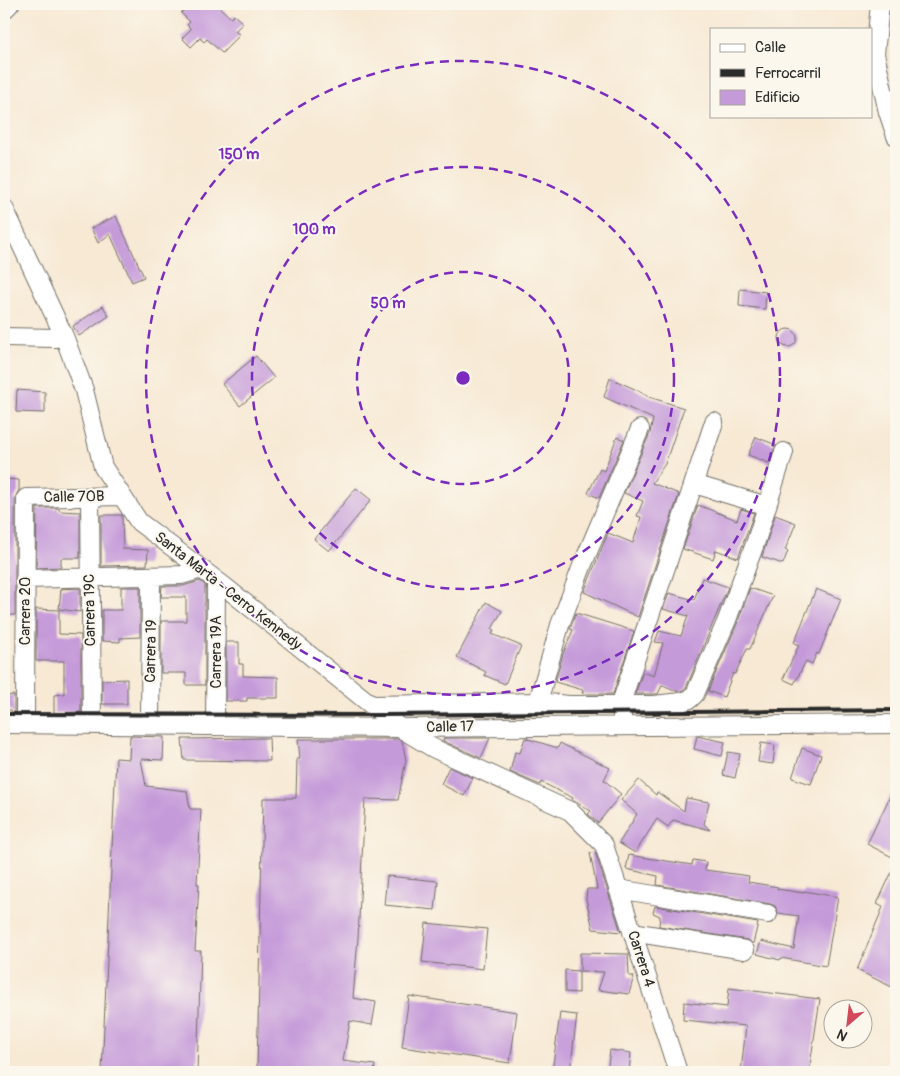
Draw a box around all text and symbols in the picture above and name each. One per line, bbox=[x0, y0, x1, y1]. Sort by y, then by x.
legend bbox=[710, 28, 872, 118]
text: Calle bbox=[755, 38, 786, 57]
text: Ferrocarril bbox=[755, 64, 821, 83]
text: Edificio bbox=[755, 88, 800, 107]
text: 150 m bbox=[219, 145, 259, 164]
text: 100 m bbox=[293, 220, 335, 239]
text: 50 m bbox=[371, 294, 405, 313]
centre of rings bbox=[454, 369, 472, 387]
street label: Calle 70B bbox=[43, 487, 105, 507]
street label: Santa Marta - Cerro Kennedy bbox=[151, 528, 306, 655]
street label: Carrera 19C bbox=[80, 574, 100, 646]
street label: Carrera 20 bbox=[16, 577, 35, 645]
street label: Carrera 19A bbox=[207, 615, 226, 688]
street label: Carrera 19 bbox=[141, 619, 161, 683]
street label: Calle 17 bbox=[426, 717, 474, 737]
street label: Carrera 4 bbox=[623, 928, 659, 990]
north arrow bbox=[822, 998, 872, 1048]
text: N bbox=[834, 1025, 850, 1045]

